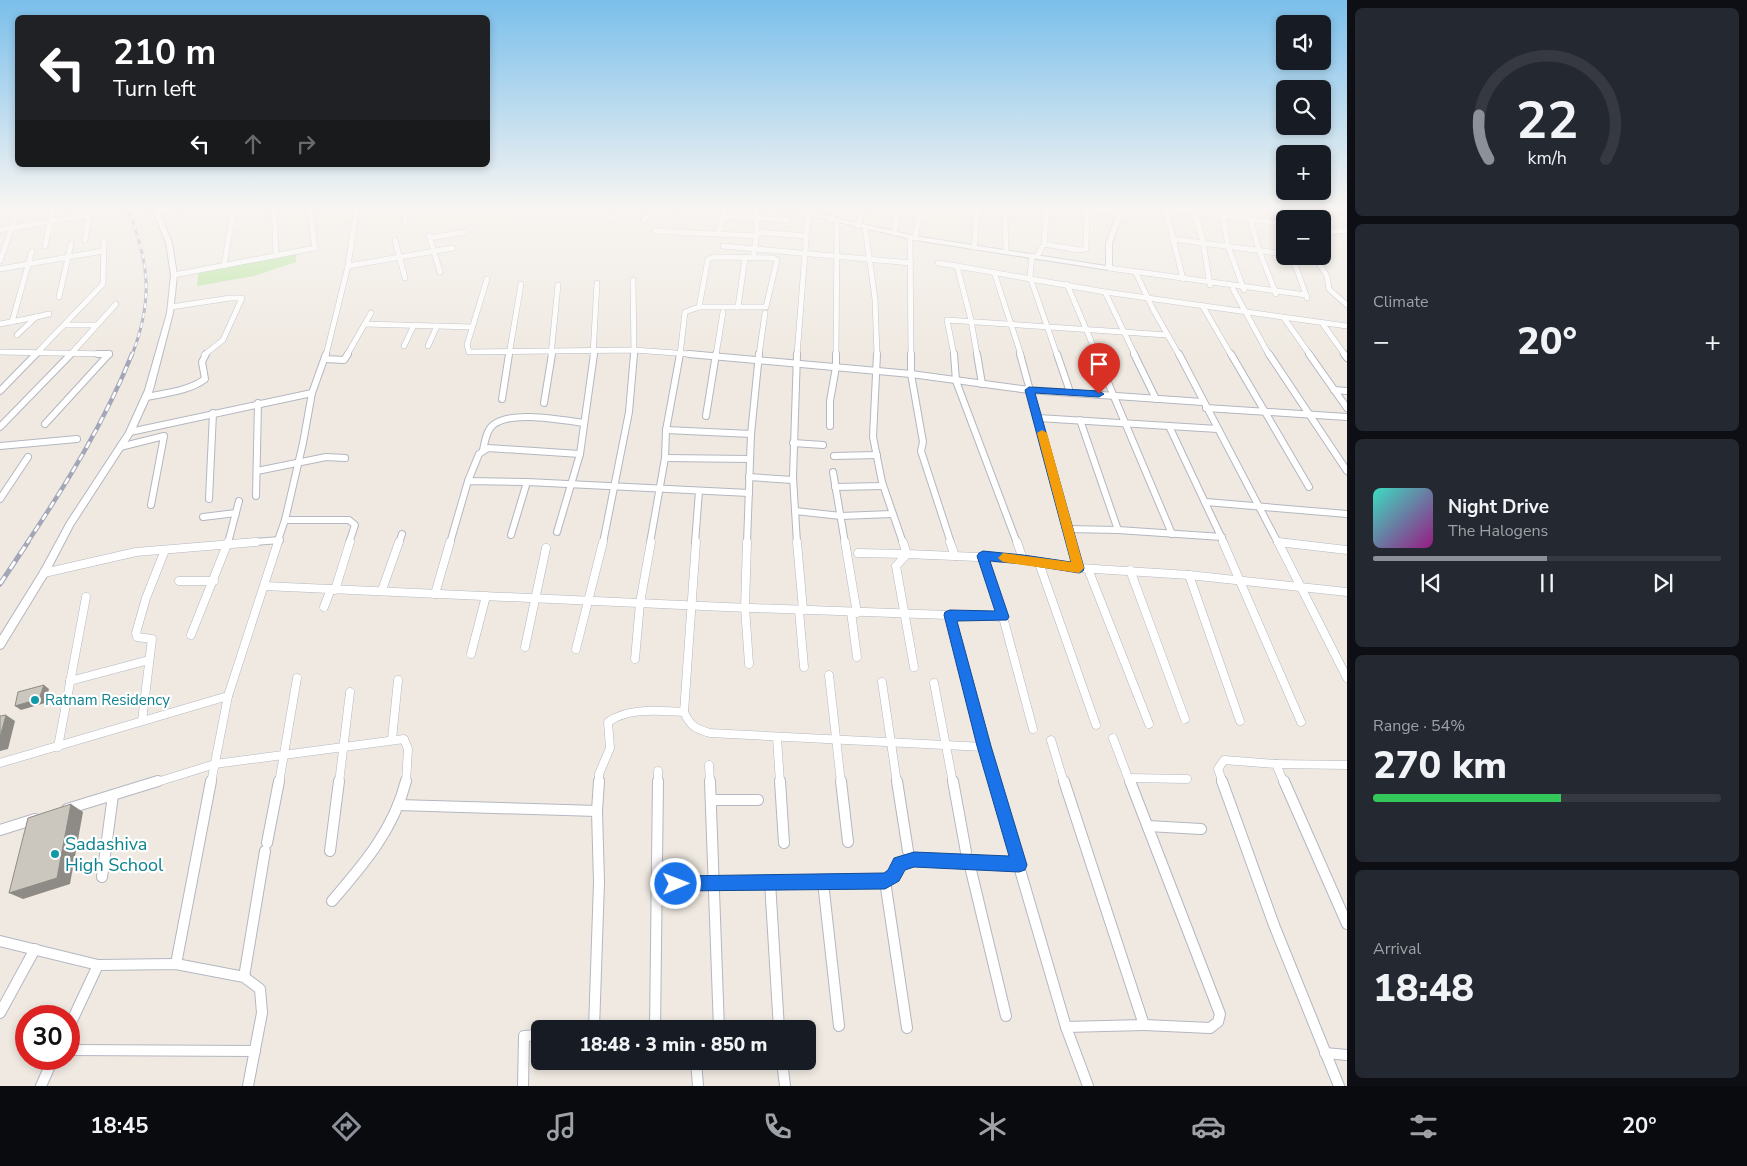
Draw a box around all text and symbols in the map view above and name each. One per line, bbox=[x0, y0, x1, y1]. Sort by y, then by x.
map controls bbox=[1276, 15, 1331, 265]
button: sound bbox=[1276, 15, 1331, 70]
text: 210 m bbox=[113, 29, 216, 76]
icon: left bbox=[30, 35, 95, 100]
text: Turn left bbox=[113, 74, 196, 104]
button: search bbox=[1276, 80, 1331, 135]
text: 22 bbox=[1516, 85, 1578, 156]
icon: left bbox=[186, 130, 214, 158]
icon: ahead bbox=[239, 130, 267, 158]
icon: right bbox=[292, 130, 320, 158]
button: + bbox=[1276, 145, 1331, 200]
text: km/h bbox=[1527, 146, 1567, 170]
button: − bbox=[1276, 210, 1331, 265]
text: Climate bbox=[1373, 291, 1428, 313]
text: 20° bbox=[1517, 316, 1577, 367]
text: − bbox=[1373, 323, 1390, 361]
text: + bbox=[1704, 323, 1721, 361]
pin bbox=[1078, 343, 1120, 394]
icon: arrive bbox=[1085, 350, 1113, 378]
text: Night Drive bbox=[1448, 494, 1549, 520]
text: The Halogens bbox=[1448, 520, 1548, 542]
icon: previous bbox=[1417, 569, 1445, 597]
icon: pause bbox=[1533, 569, 1561, 597]
icon: next bbox=[1649, 569, 1677, 597]
place label: Ratnam Residency bbox=[45, 690, 170, 710]
marker: Ratnam Residency bbox=[29, 694, 41, 706]
text: Range · 54% bbox=[1373, 715, 1465, 737]
text: 270 km bbox=[1373, 740, 1507, 791]
place label: Sadashiva High School bbox=[65, 832, 164, 877]
marker: Sadashiva High School bbox=[49, 848, 61, 860]
position arrow bbox=[649, 857, 701, 909]
text: Arrival bbox=[1373, 938, 1421, 960]
text: 18:48 bbox=[1373, 963, 1474, 1014]
speed limit sign: 30 bbox=[15, 1005, 80, 1070]
text: 18:48 · 3 min · 850 m bbox=[580, 1032, 767, 1058]
icon: directions bbox=[329, 1109, 364, 1144]
icon: music bbox=[544, 1109, 579, 1144]
icon: phone bbox=[760, 1109, 795, 1144]
icon: climate bbox=[975, 1109, 1010, 1144]
icon: car bbox=[1191, 1109, 1226, 1144]
icon: filters bbox=[1406, 1109, 1441, 1144]
text: 18:45 bbox=[90, 1111, 149, 1141]
text: 20° bbox=[1622, 1111, 1657, 1141]

